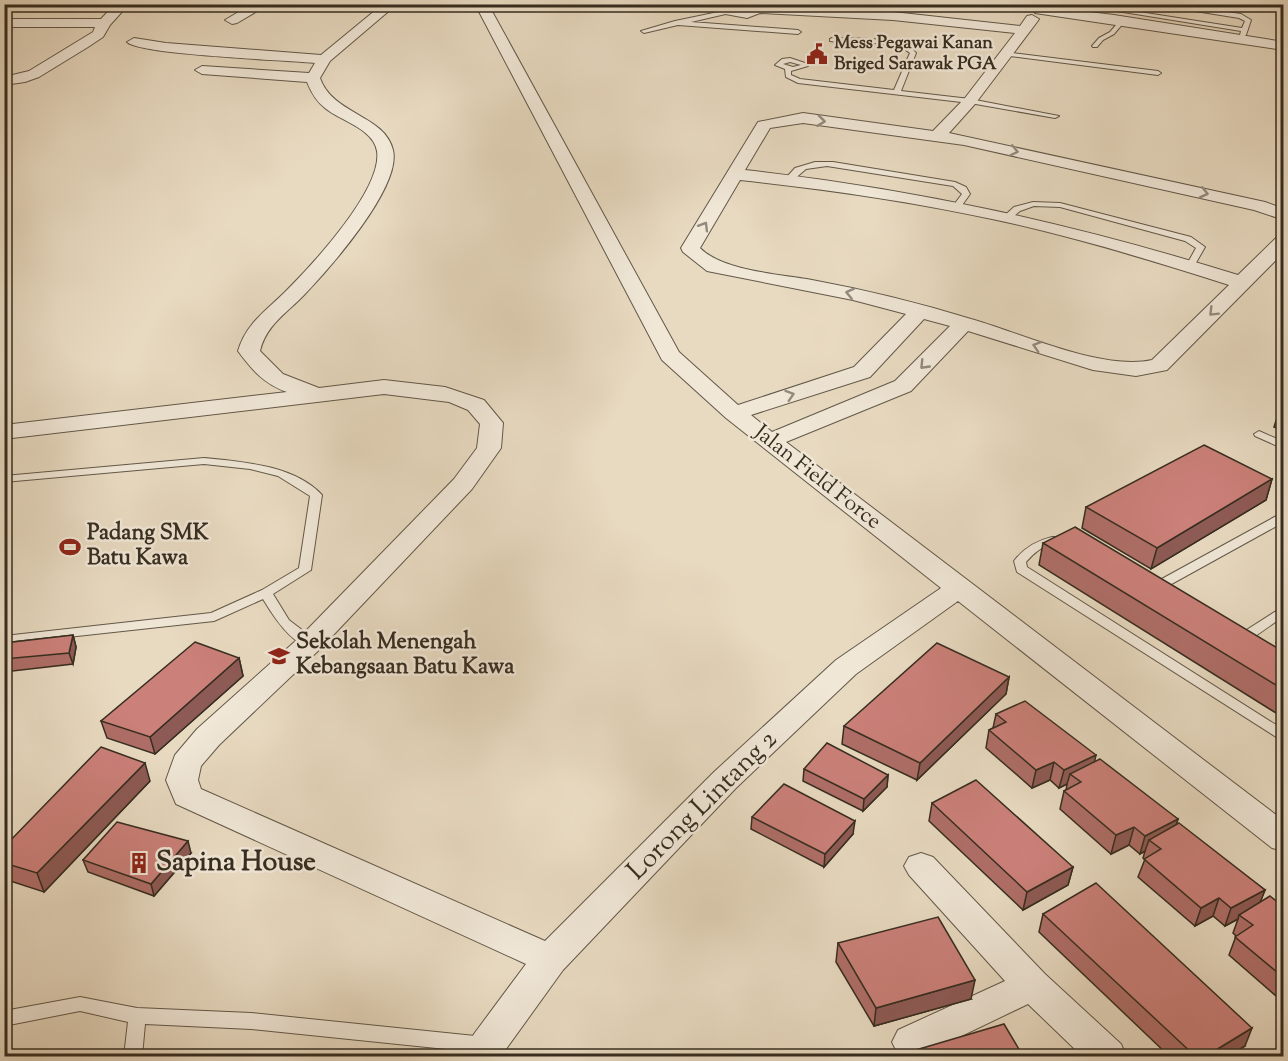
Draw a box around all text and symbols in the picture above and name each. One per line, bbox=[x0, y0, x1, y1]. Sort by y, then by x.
place label: Mess Pegawai Kanan Briged Sarawak PGA bbox=[834, 31, 997, 78]
public building icon: Mess Pegawai Kanan Briged Sarawak PGA bbox=[805, 42, 829, 66]
one-way arrow bbox=[817, 114, 826, 126]
one-way arrow bbox=[1008, 144, 1018, 157]
one-way arrow bbox=[1199, 186, 1209, 199]
one-way arrow bbox=[696, 222, 708, 232]
one-way arrow bbox=[845, 287, 855, 300]
one-way arrow bbox=[1209, 305, 1220, 316]
one-way arrow bbox=[1032, 341, 1043, 354]
one-way arrow bbox=[920, 357, 931, 368]
one-way arrow bbox=[784, 390, 795, 402]
street label: Jalan Field Force bbox=[746, 417, 888, 538]
place label: Padang SMK Batu Kawa bbox=[87, 518, 209, 575]
sports icon: Padang SMK Batu Kawa bbox=[58, 535, 82, 559]
place label: Sekolah Menengah Kebangsaan Batu Kawa bbox=[296, 627, 515, 684]
school or university icon: Sekolah Menengah Kebangsaan Batu Kawa bbox=[267, 644, 291, 668]
street label: Lorong Lintang 2 bbox=[619, 722, 787, 890]
place label: Sapina House bbox=[156, 844, 316, 883]
building icon: Sapina House bbox=[127, 851, 151, 875]

